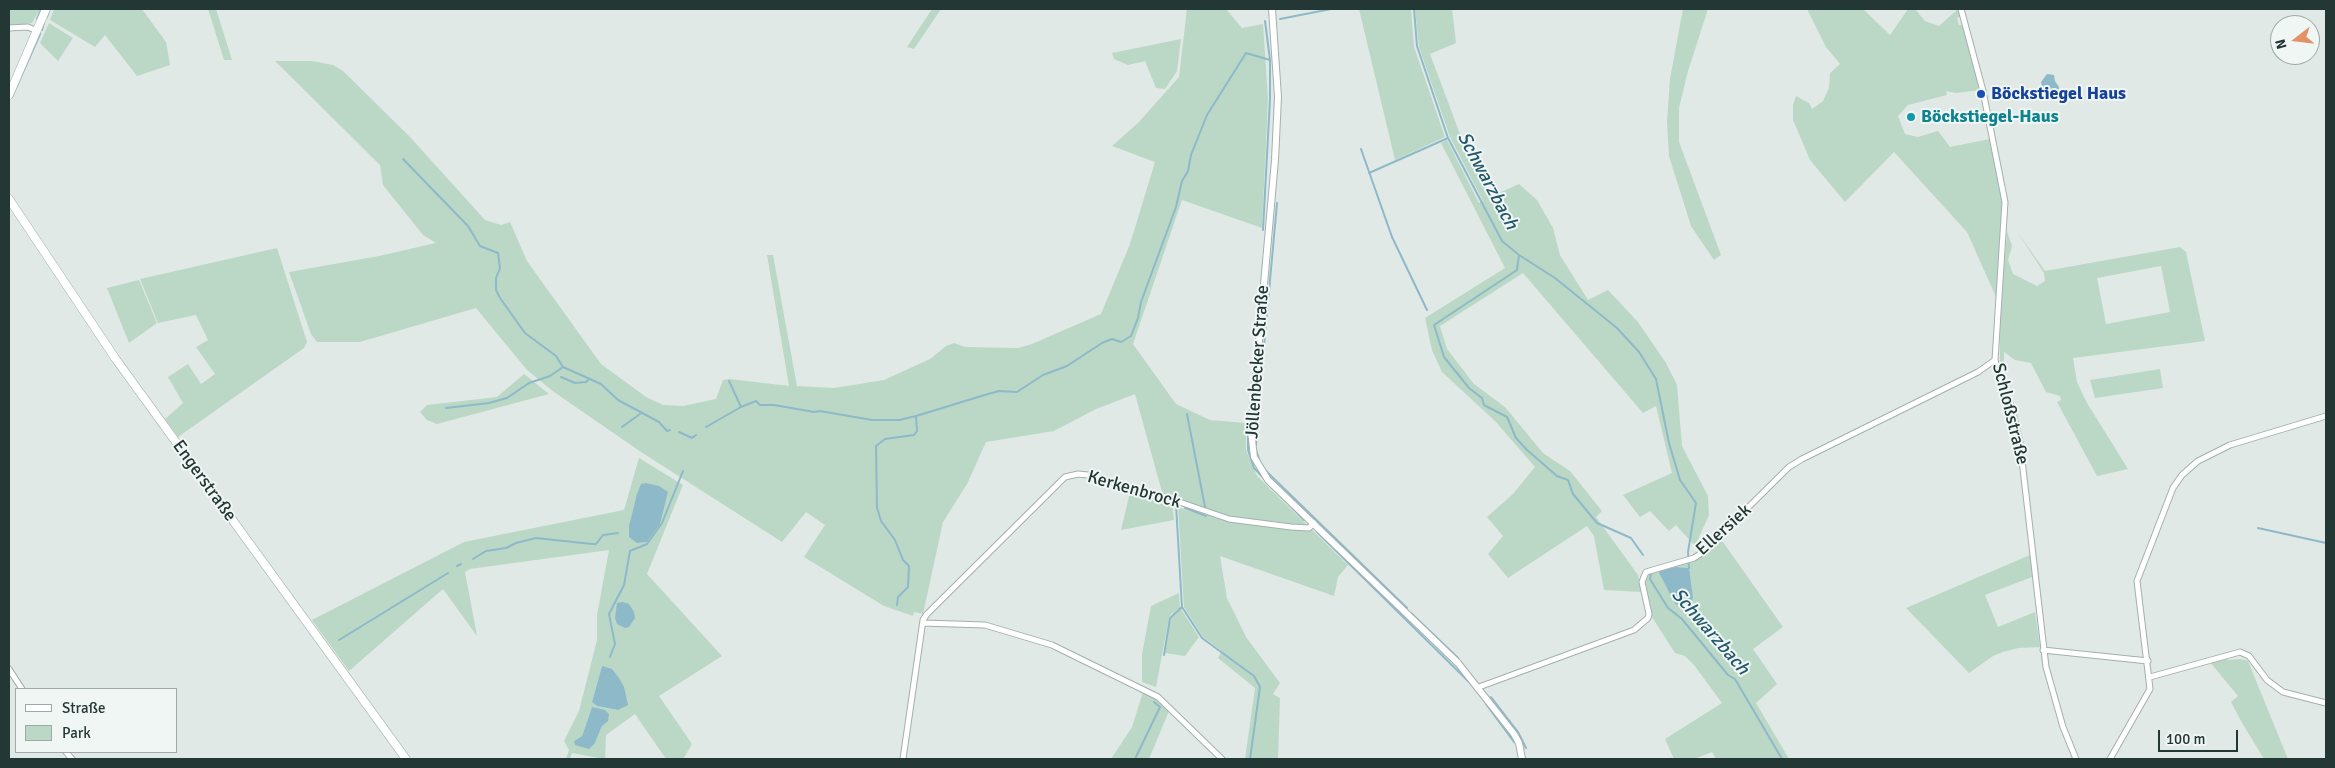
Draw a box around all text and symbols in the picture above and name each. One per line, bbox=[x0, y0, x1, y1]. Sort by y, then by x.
north arrow bbox=[2270, 15, 2320, 65]
text: N bbox=[2272, 37, 2291, 51]
place label: Böckstiegel Haus bbox=[1991, 83, 2126, 105]
marker: Böckstiegel Haus bbox=[1975, 88, 1987, 100]
place label: Böckstiegel-Haus bbox=[1921, 106, 2059, 128]
marker: Böckstiegel-Haus bbox=[1905, 111, 1917, 123]
water label: Schwarzbach bbox=[1452, 128, 1522, 234]
street label: Jöllenbecker Straße bbox=[1242, 284, 1274, 440]
street label: Schloßstraße bbox=[1987, 361, 2033, 467]
street label: Engerstraße bbox=[167, 436, 241, 526]
street label: Kerkenbrock bbox=[1085, 466, 1183, 514]
street label: Ellersiek bbox=[1692, 500, 1756, 560]
water label: Schwarzbach bbox=[1666, 584, 1754, 680]
legend bbox=[15, 688, 178, 753]
text: Straße bbox=[62, 699, 106, 717]
scale bar bbox=[2160, 720, 2240, 752]
text: Park bbox=[62, 724, 91, 742]
text: 100 m bbox=[2166, 730, 2206, 748]

